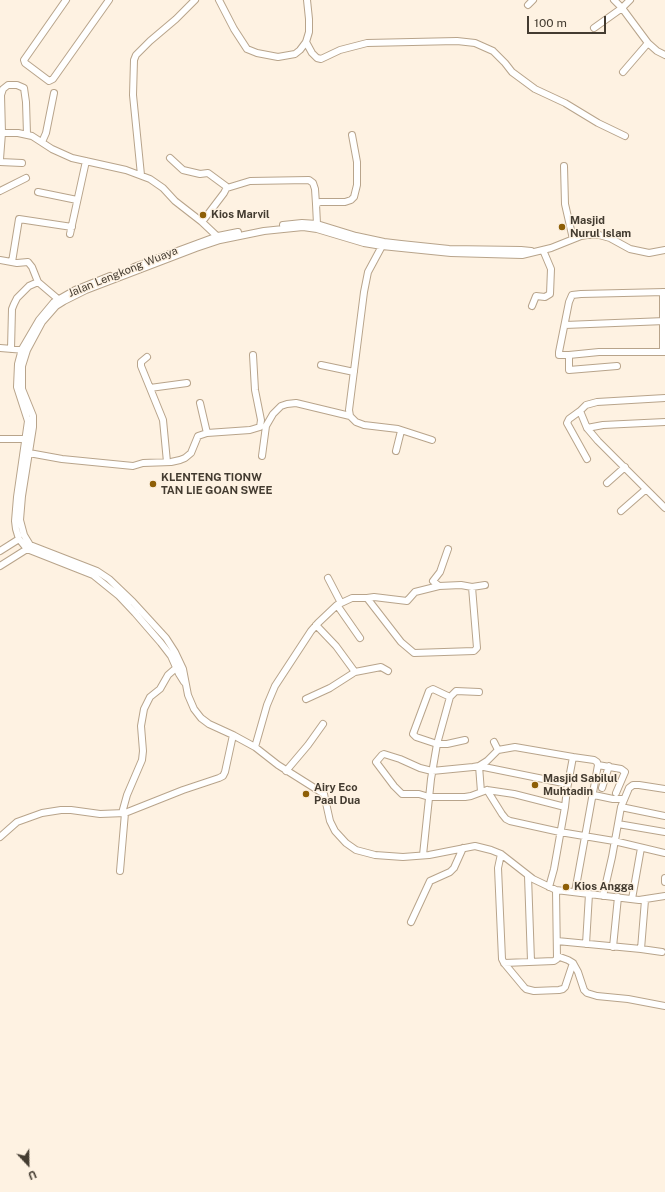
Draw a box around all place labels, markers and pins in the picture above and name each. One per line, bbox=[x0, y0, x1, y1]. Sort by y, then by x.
place label: Kios Marvil bbox=[211, 208, 270, 222]
marker: Kios Marvil bbox=[198, 210, 208, 220]
place label: Masjid Nurul Islam bbox=[570, 214, 631, 240]
marker: Masjid Nurul Islam bbox=[557, 222, 567, 232]
place label: KLENTENG TIONW TAN LIE GOAN SWEE bbox=[161, 471, 273, 497]
marker: KLENTENG TIONW TAN LIE GOAN SWEE bbox=[148, 479, 158, 489]
place label: Masjid Sabilul Muhtadin bbox=[543, 772, 618, 798]
marker: Masjid Sabilul Muhtadin bbox=[530, 780, 540, 790]
place label: Airy Eco Paal Dua bbox=[314, 781, 360, 807]
marker: Airy Eco Paal Dua bbox=[301, 789, 311, 799]
place label: Kios Angga bbox=[574, 880, 634, 894]
marker: Kios Angga bbox=[561, 882, 571, 892]

